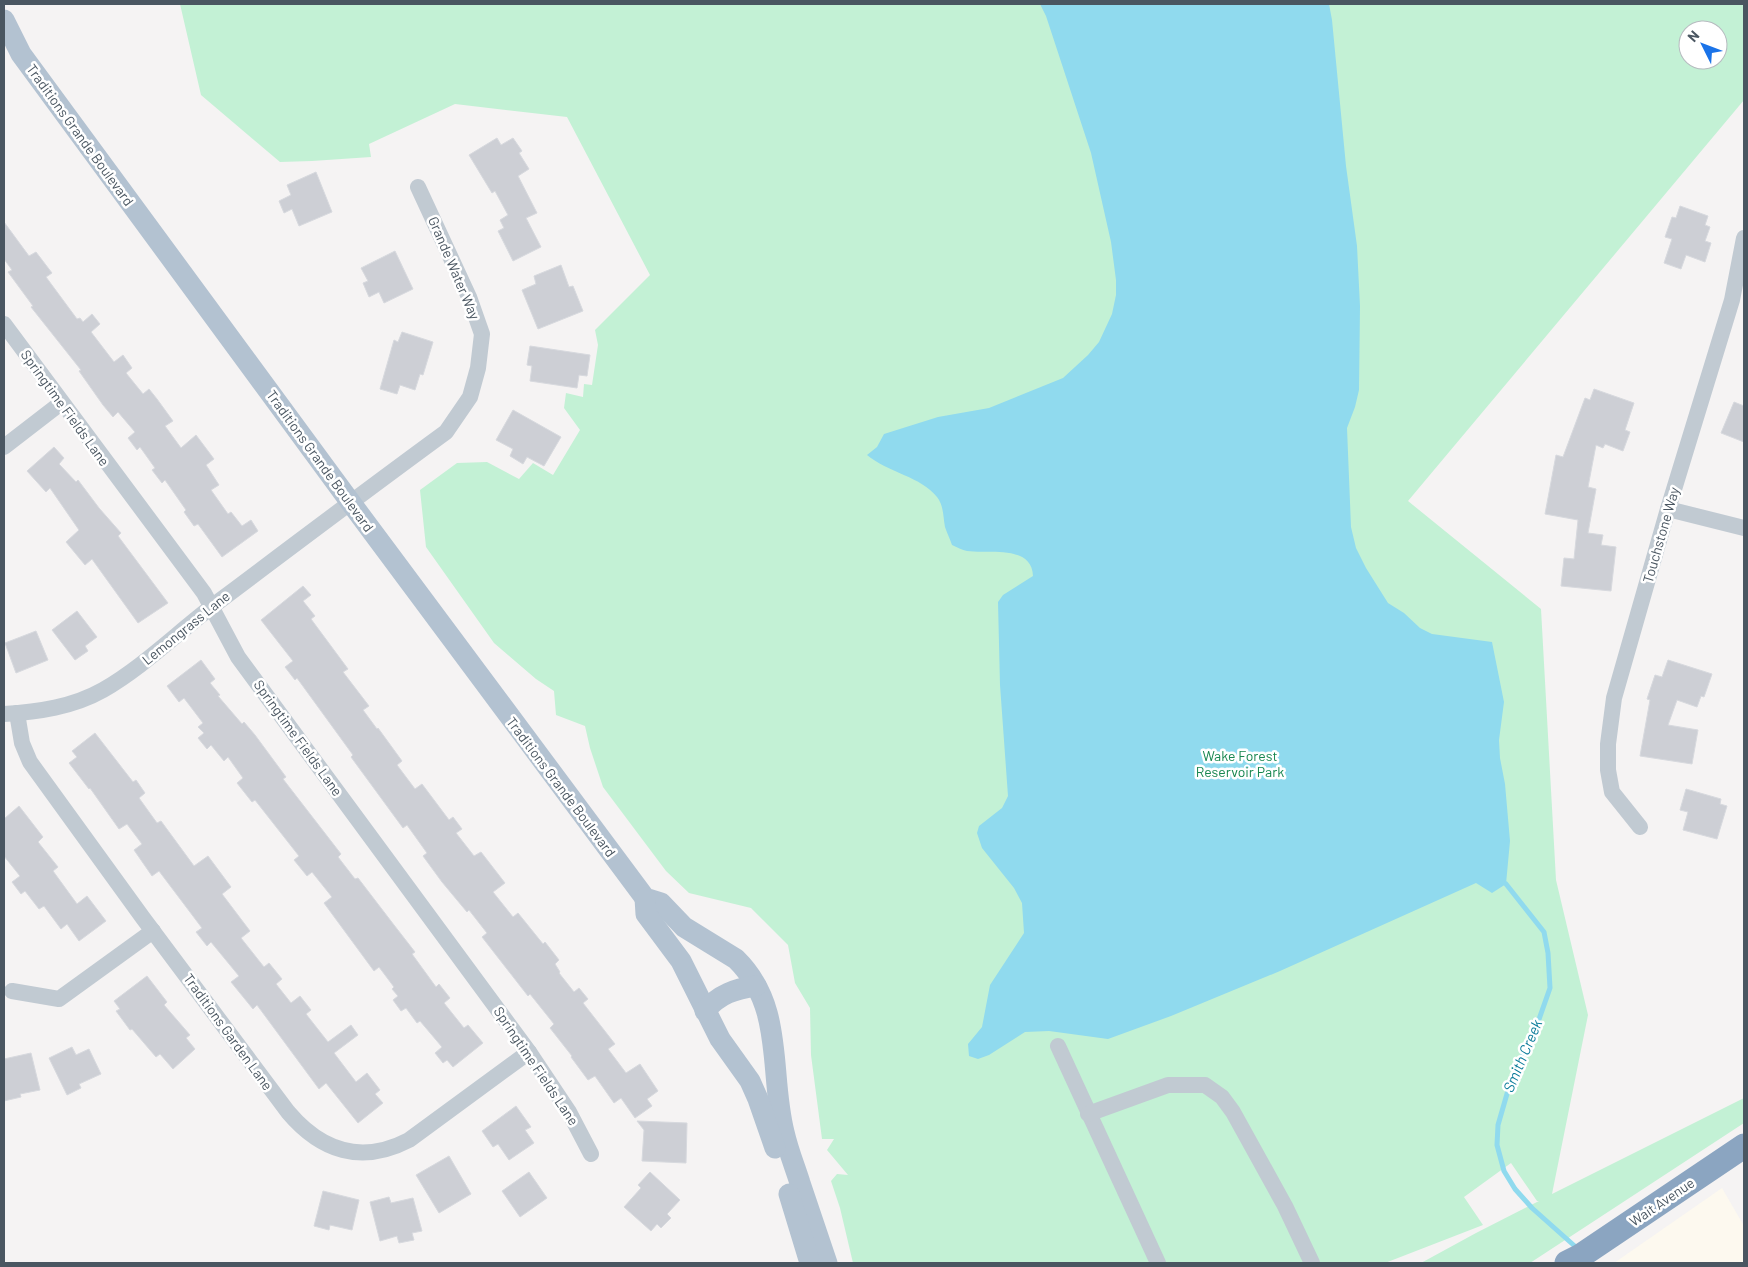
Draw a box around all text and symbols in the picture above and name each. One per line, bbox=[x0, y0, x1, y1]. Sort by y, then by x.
north arrow bbox=[1678, 20, 1728, 70]
text: N bbox=[1684, 27, 1702, 45]
street label: Traditions Grande Boulevard bbox=[23, 61, 138, 209]
street label: Grande Water Way bbox=[425, 214, 484, 322]
street label: Springtime Fields Lane bbox=[18, 346, 113, 469]
street label: Traditions Grande Boulevard bbox=[263, 387, 378, 535]
street label: Touchstone Way bbox=[1639, 484, 1682, 585]
street label: Lemongrass Lane bbox=[138, 587, 233, 668]
street label: Springtime Fields Lane bbox=[251, 676, 346, 799]
street label: Traditions Grande Boulevard bbox=[503, 713, 620, 860]
park label: Wake Forest Reservoir Park bbox=[1196, 747, 1284, 780]
street label: Traditions Garden Lane bbox=[180, 970, 276, 1093]
street label: Springtime Fields Lane bbox=[490, 1003, 582, 1128]
water label: Smith Creek bbox=[1499, 1016, 1546, 1095]
street label: Wait Avenue bbox=[1626, 1174, 1697, 1230]

